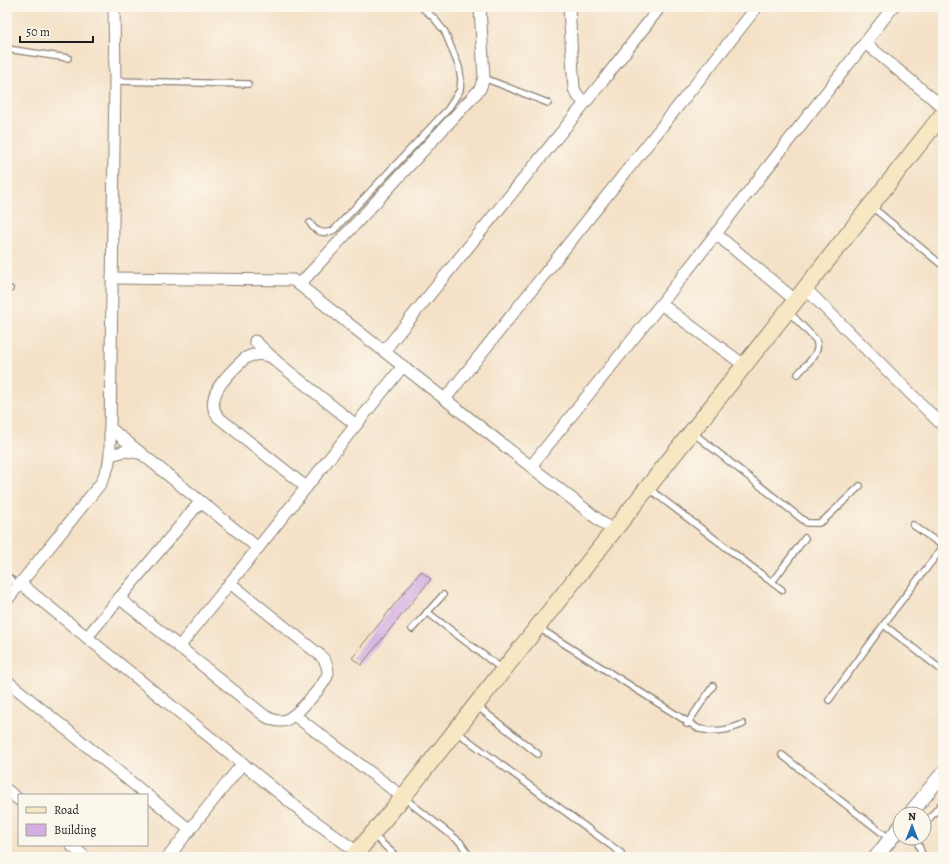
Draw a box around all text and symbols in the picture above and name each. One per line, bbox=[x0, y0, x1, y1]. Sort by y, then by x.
scale bar bbox=[20, 18, 93, 44]
text: 50 m bbox=[26, 24, 50, 40]
legend bbox=[18, 794, 148, 846]
text: Road bbox=[54, 802, 80, 818]
north arrow bbox=[892, 806, 932, 846]
text: N bbox=[908, 809, 916, 824]
text: Building bbox=[54, 822, 96, 838]

